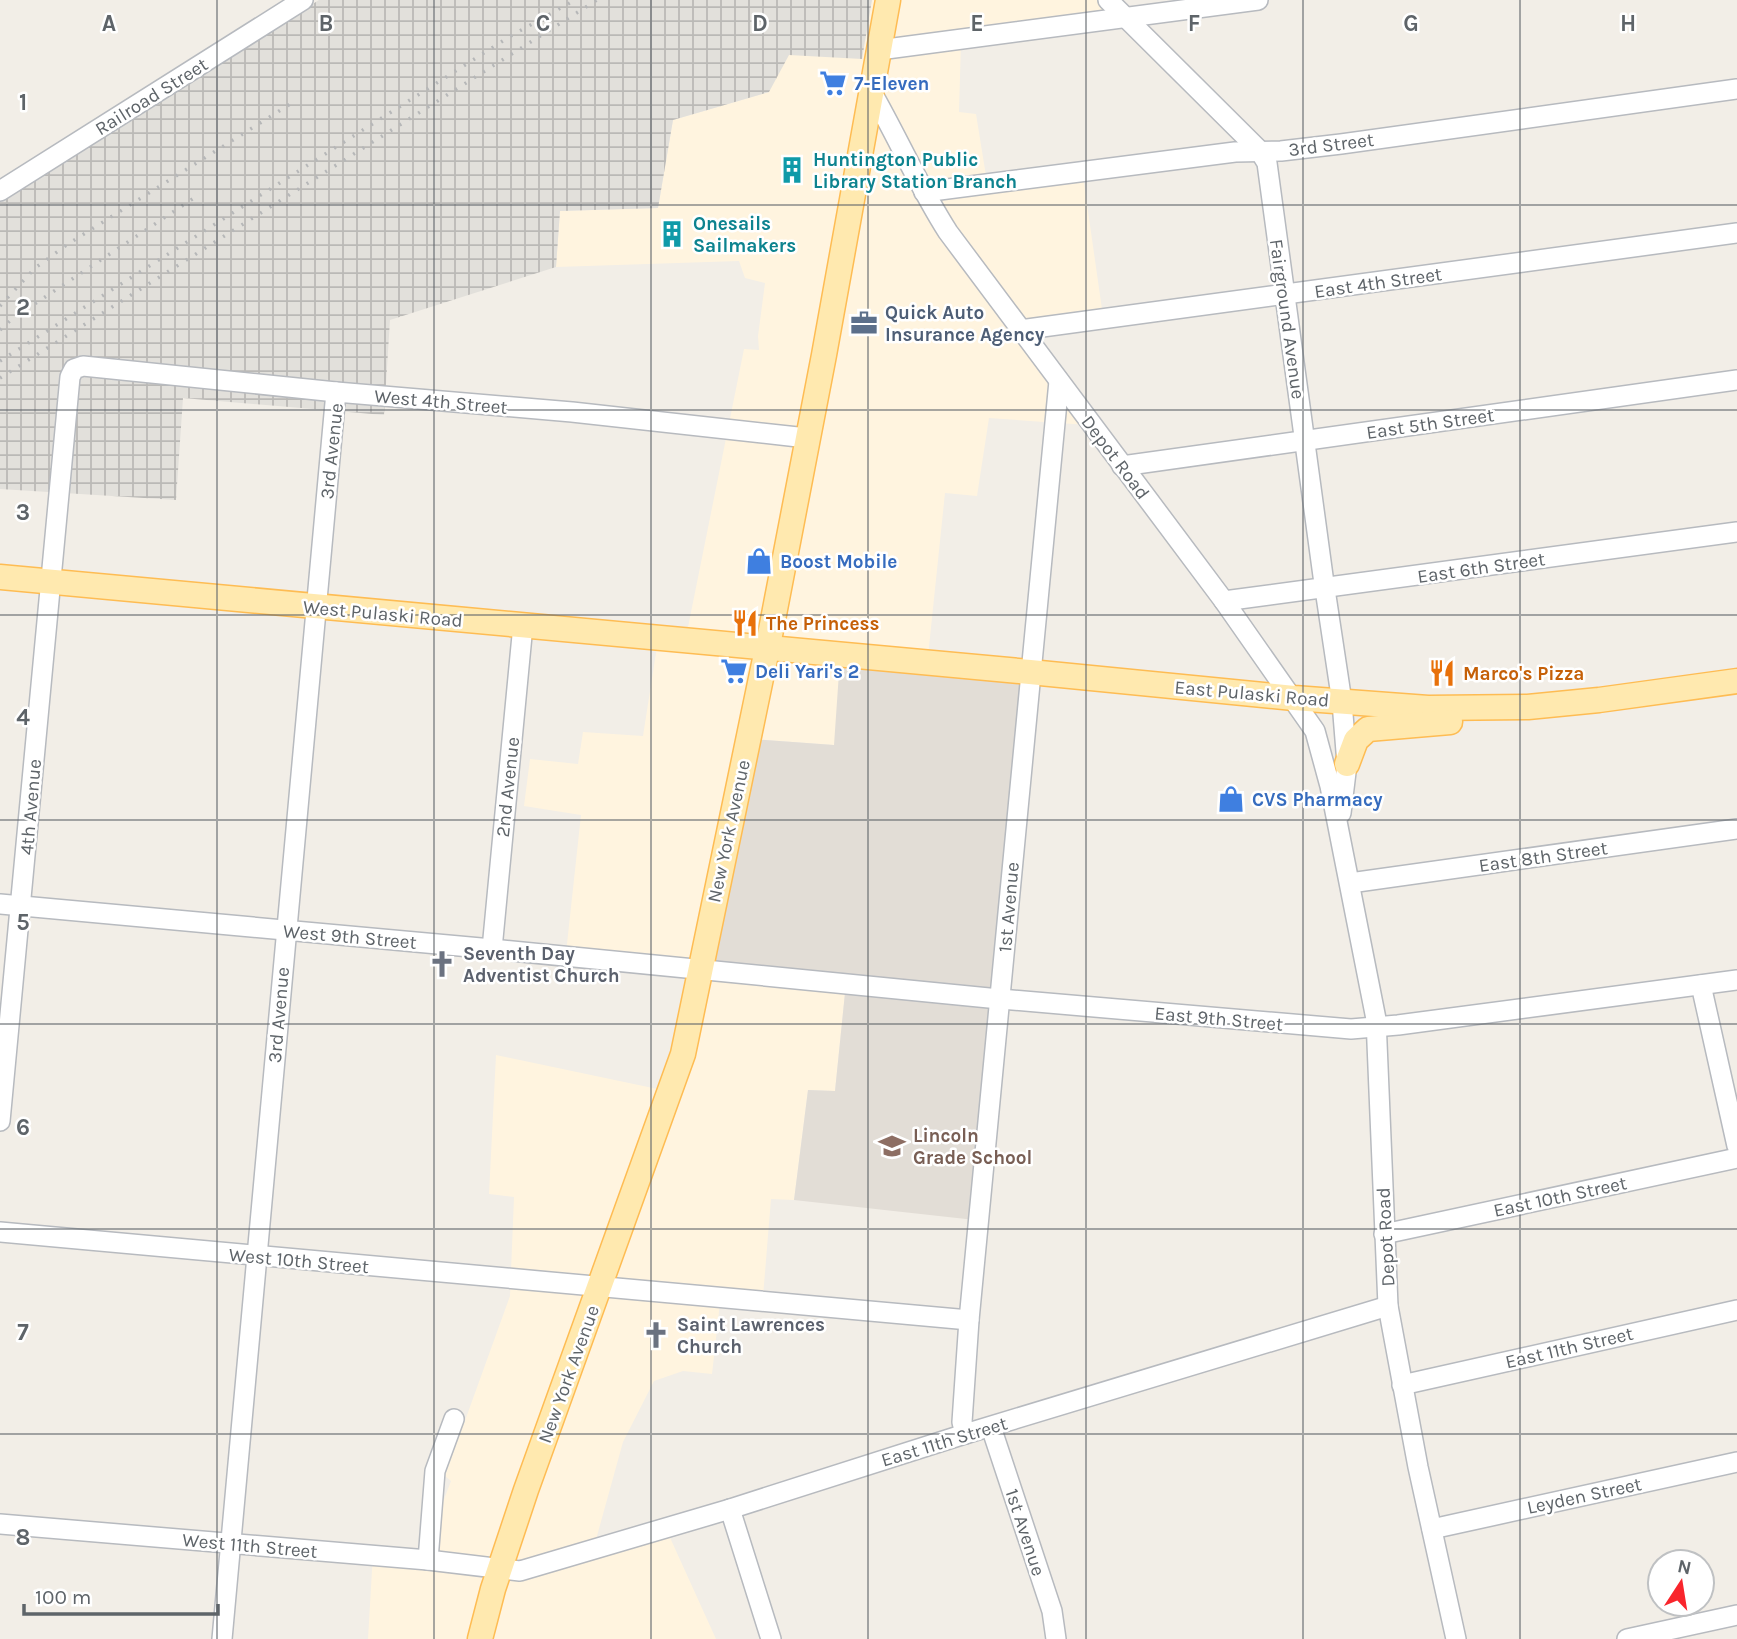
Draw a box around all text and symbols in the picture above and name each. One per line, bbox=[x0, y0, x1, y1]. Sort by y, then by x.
text: A bbox=[102, 10, 116, 37]
text: B bbox=[319, 10, 333, 37]
text: C bbox=[536, 10, 550, 37]
text: D bbox=[752, 10, 768, 37]
text: E bbox=[970, 10, 984, 37]
text: F bbox=[1188, 10, 1200, 37]
text: G bbox=[1403, 10, 1419, 37]
text: H bbox=[1620, 10, 1636, 37]
street label: Railroad Street bbox=[91, 53, 212, 140]
supermarket icon: 7-Eleven bbox=[818, 68, 848, 98]
place label: 7-Eleven bbox=[854, 73, 929, 95]
text: 1 bbox=[19, 89, 27, 116]
street label: 3rd Street bbox=[1287, 129, 1375, 161]
place label: Huntington Public Library Station Branch bbox=[813, 149, 1017, 193]
building icon: Huntington Public Library Station Branch bbox=[777, 155, 807, 185]
place label: Onesails Sailmakers bbox=[693, 213, 796, 257]
building icon: Onesails Sailmakers bbox=[657, 219, 687, 249]
street label: Fairground Avenue bbox=[1265, 238, 1309, 401]
street label: East 4th Street bbox=[1313, 263, 1443, 303]
text: 2 bbox=[16, 294, 30, 321]
place label: Quick Auto Insurance Agency bbox=[885, 302, 1045, 346]
office icon: Quick Auto Insurance Agency bbox=[849, 308, 879, 338]
street label: West 4th Street bbox=[373, 385, 508, 419]
street label: 3rd Avenue bbox=[316, 402, 348, 500]
street label: East 5th Street bbox=[1365, 404, 1495, 444]
street label: Depot Road bbox=[1077, 411, 1154, 504]
text: 3 bbox=[16, 499, 30, 526]
shop icon: Boost Mobile bbox=[744, 546, 774, 576]
street label: East 6th Street bbox=[1416, 548, 1547, 588]
place label: Boost Mobile bbox=[780, 551, 897, 573]
street label: West Pulaski Road bbox=[302, 596, 464, 632]
restaurant icon: The Princess bbox=[730, 608, 760, 638]
place label: The Princess bbox=[766, 613, 880, 635]
supermarket icon: Deli Yari's 2 bbox=[719, 656, 749, 686]
restaurant icon: Marco's Pizza bbox=[1427, 658, 1457, 688]
place label: Deli Yari's 2 bbox=[755, 661, 859, 683]
place label: Marco's Pizza bbox=[1463, 663, 1584, 685]
street label: East Pulaski Road bbox=[1174, 676, 1330, 712]
text: 4 bbox=[16, 704, 30, 731]
street label: 2nd Avenue bbox=[492, 736, 524, 838]
street label: 4th Avenue bbox=[16, 758, 46, 856]
street label: New York Avenue bbox=[703, 758, 755, 905]
shop icon: CVS Pharmacy bbox=[1216, 784, 1246, 814]
place label: CVS Pharmacy bbox=[1252, 789, 1383, 811]
street label: East 8th Street bbox=[1477, 837, 1609, 877]
street label: 1st Avenue bbox=[994, 861, 1024, 953]
text: 5 bbox=[16, 909, 30, 936]
street label: West 9th Street bbox=[282, 920, 418, 954]
place label: Seventh Day Adventist Church bbox=[463, 943, 620, 987]
church icon: Seventh Day Adventist Church bbox=[427, 949, 457, 979]
street label: 3rd Avenue bbox=[264, 966, 294, 1064]
street label: East 9th Street bbox=[1154, 1002, 1284, 1036]
text: 6 bbox=[16, 1114, 30, 1141]
place label: Lincoln Grade School bbox=[913, 1125, 1032, 1169]
school or university icon: Lincoln Grade School bbox=[877, 1131, 907, 1161]
street label: East 10th Street bbox=[1492, 1172, 1629, 1222]
street label: Depot Road bbox=[1372, 1187, 1400, 1287]
street label: West 10th Street bbox=[228, 1244, 370, 1278]
street label: New York Avenue bbox=[534, 1302, 604, 1446]
place label: Saint Lawrences Church bbox=[677, 1314, 825, 1358]
text: 7 bbox=[17, 1319, 29, 1346]
church icon: Saint Lawrences Church bbox=[641, 1320, 671, 1350]
street label: East 11th Street bbox=[1503, 1323, 1635, 1373]
street label: East 11th Street bbox=[879, 1412, 1010, 1472]
street label: Leyden Street bbox=[1525, 1473, 1644, 1519]
street label: 1st Avenue bbox=[1001, 1486, 1049, 1579]
text: 8 bbox=[16, 1524, 30, 1551]
street label: West 11th Street bbox=[181, 1529, 318, 1563]
north arrow bbox=[1646, 1548, 1716, 1618]
text: N bbox=[1675, 1555, 1693, 1580]
scale bar bbox=[24, 1572, 219, 1616]
text: 100 m bbox=[35, 1585, 92, 1609]

